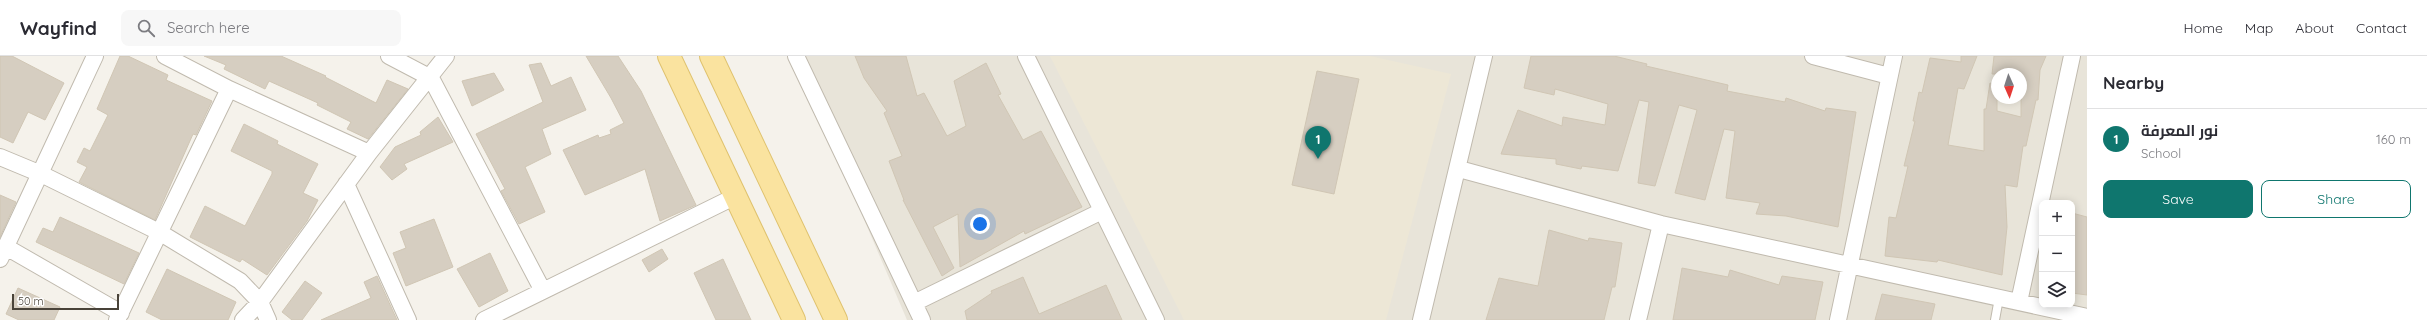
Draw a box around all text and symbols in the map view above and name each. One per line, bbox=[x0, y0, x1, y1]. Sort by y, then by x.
search box bbox=[121, 10, 401, 46]
text: Wayfind bbox=[20, 16, 97, 40]
icon: search bbox=[135, 17, 157, 39]
text: Search here bbox=[167, 18, 250, 37]
text: Home bbox=[2184, 19, 2223, 37]
text: Map bbox=[2245, 19, 2273, 37]
text: About bbox=[2295, 19, 2334, 37]
text: Contact bbox=[2356, 19, 2407, 37]
north arrow bbox=[1991, 68, 2027, 104]
text: Nearby bbox=[2103, 72, 2164, 93]
text: نور المعرفة bbox=[2141, 121, 2218, 140]
pin: 1 bbox=[1305, 126, 1331, 159]
text: 1 bbox=[2113, 131, 2119, 147]
text: 160 m bbox=[2376, 131, 2411, 147]
text: School bbox=[2141, 145, 2181, 161]
button: Save bbox=[2103, 180, 2253, 218]
button: Share bbox=[2261, 180, 2411, 218]
map controls bbox=[2039, 200, 2075, 308]
button: + bbox=[2039, 200, 2075, 236]
your location bbox=[970, 214, 990, 234]
button: − bbox=[2039, 236, 2075, 272]
button: layers bbox=[2039, 272, 2075, 308]
scale bar bbox=[12, 292, 119, 311]
text: 50 m bbox=[18, 294, 44, 308]

